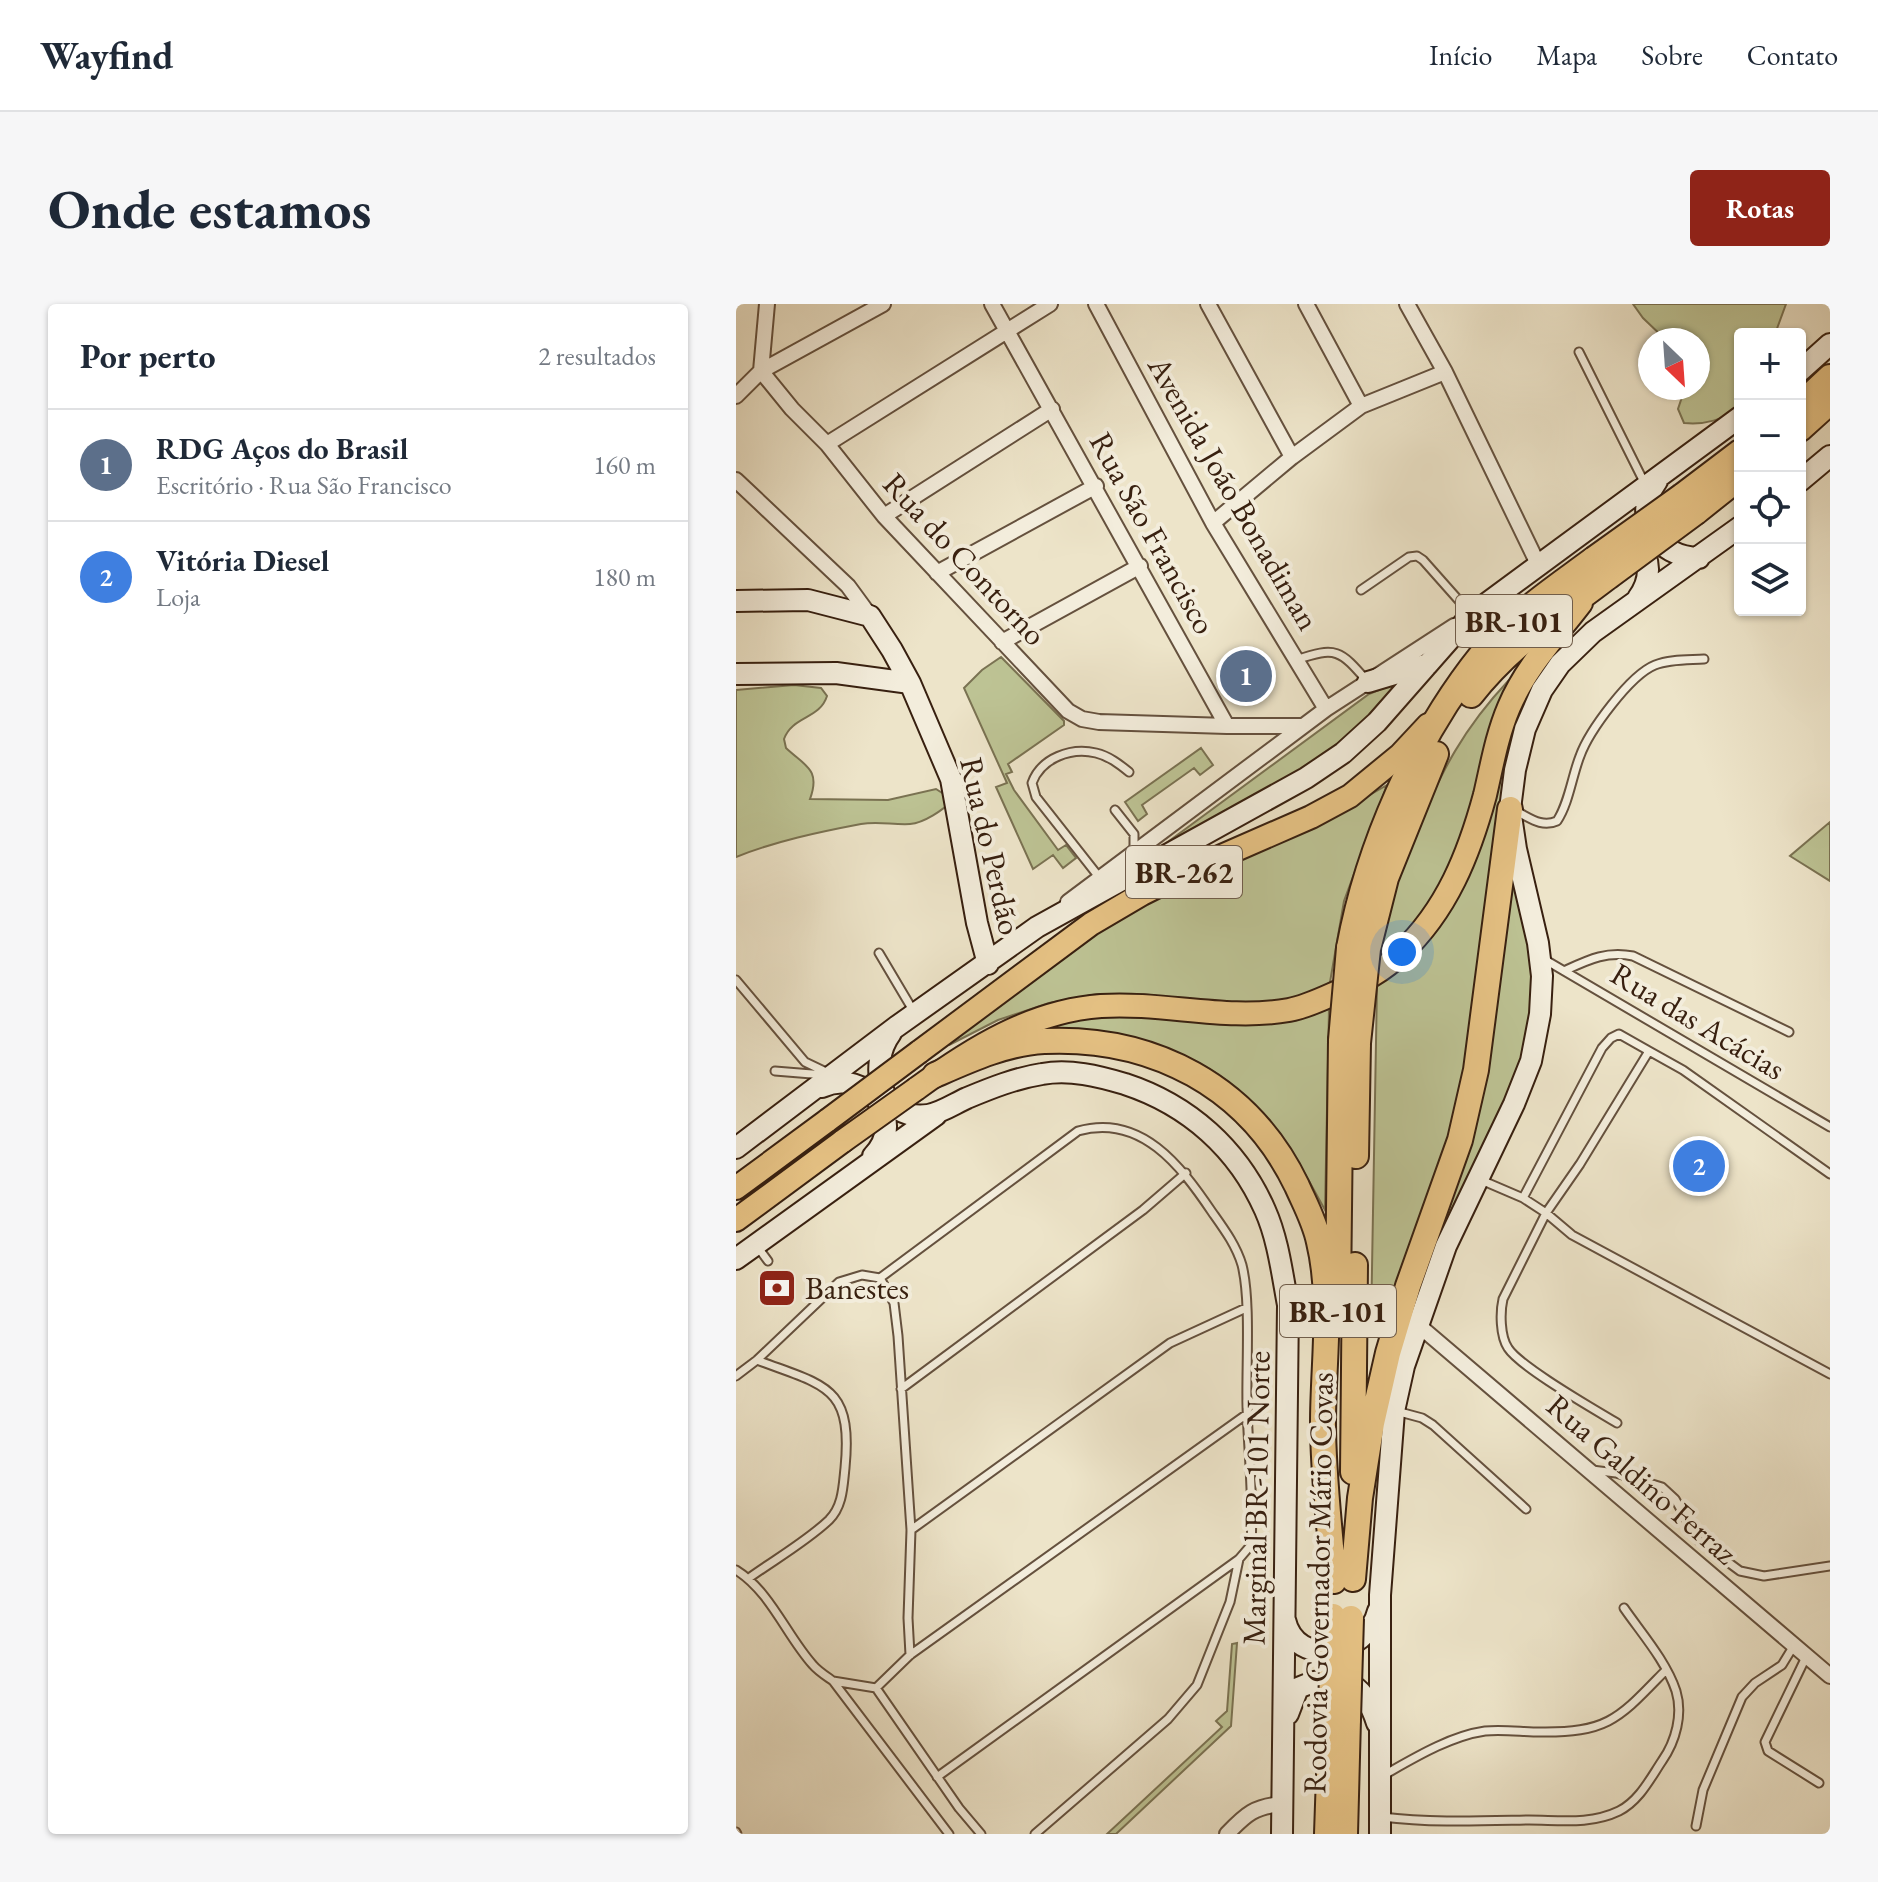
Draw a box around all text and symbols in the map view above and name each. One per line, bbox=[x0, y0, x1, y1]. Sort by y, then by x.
text: Wayfind bbox=[40, 31, 174, 80]
text: Início bbox=[1429, 37, 1492, 73]
text: Mapa bbox=[1536, 37, 1597, 73]
text: Sobre bbox=[1641, 37, 1703, 73]
text: Contato bbox=[1747, 37, 1838, 73]
button: Rotas bbox=[1690, 170, 1830, 246]
text: Onde estamos bbox=[48, 172, 372, 245]
north arrow bbox=[1638, 328, 1710, 400]
map controls bbox=[1734, 328, 1806, 616]
button: + bbox=[1734, 328, 1806, 400]
text: Por perto bbox=[80, 334, 216, 378]
text: 2 resultados bbox=[538, 339, 656, 373]
street label: Avenida João Bonadiman bbox=[1138, 348, 1330, 638]
button: − bbox=[1734, 400, 1806, 472]
street label: Rua São Francisco bbox=[1080, 424, 1226, 642]
text: RDG Aços do Brasil bbox=[156, 429, 408, 468]
text: 1 bbox=[99, 448, 113, 482]
text: 160 m bbox=[593, 448, 656, 482]
street label: Rua do Contorno bbox=[874, 463, 1056, 655]
text: Escritório · Rua São Francisco bbox=[156, 468, 452, 502]
button: locate bbox=[1734, 472, 1806, 544]
text: Vitória Diesel bbox=[156, 541, 329, 580]
button: layers bbox=[1734, 544, 1806, 616]
text: 2 bbox=[99, 560, 113, 594]
text: 180 m bbox=[593, 560, 656, 594]
text: Loja bbox=[156, 580, 200, 614]
road number: BR-101 bbox=[1456, 595, 1572, 647]
pin: 1 bbox=[1220, 646, 1272, 706]
street label: Rua do Perdão bbox=[950, 753, 1032, 939]
road number: BR-262 bbox=[1126, 846, 1242, 898]
your location bbox=[1382, 932, 1422, 972]
street label: Rua das Acácias bbox=[1603, 953, 1793, 1089]
pin: 2 bbox=[1673, 1136, 1725, 1196]
bank icon: Banestes bbox=[756, 1267, 798, 1309]
place label: Banestes bbox=[805, 1267, 909, 1309]
road number: BR-101 bbox=[1280, 1285, 1396, 1337]
street label: Marginal BR-101 Norte bbox=[1232, 1350, 1280, 1646]
street label: Rodovia Governador Mário Covas bbox=[1293, 1372, 1343, 1794]
street label: Rua Galdino Ferraz bbox=[1538, 1385, 1746, 1573]

